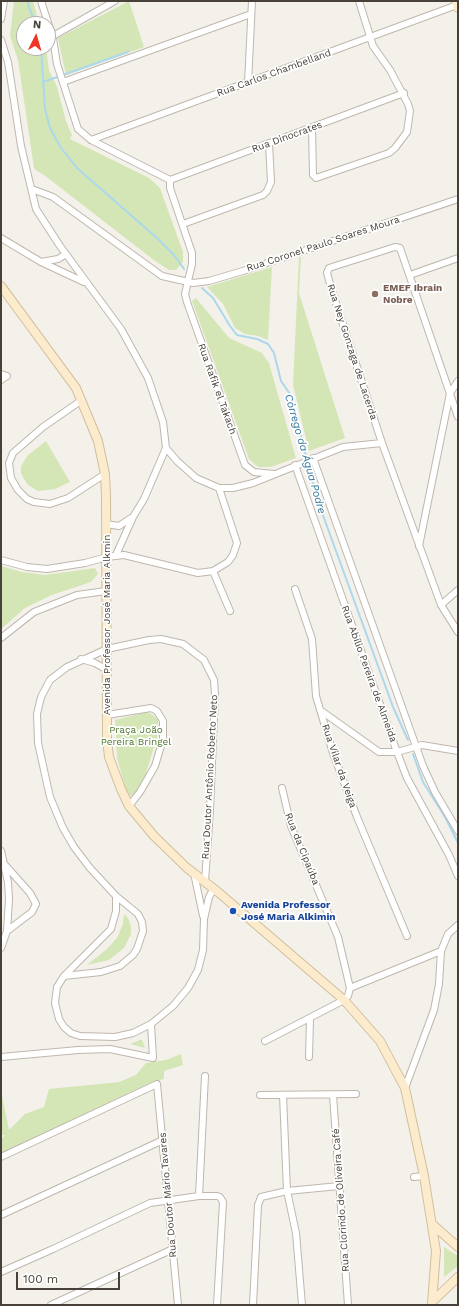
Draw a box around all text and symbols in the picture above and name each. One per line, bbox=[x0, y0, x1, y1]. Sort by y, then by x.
north arrow bbox=[16, 16, 56, 56]
text: N bbox=[32, 18, 42, 31]
street label: Rua Carlos Chambelland bbox=[215, 47, 333, 99]
street label: Rua Dinocrates bbox=[250, 119, 324, 155]
street label: Rua Coronel Paulo Soares Moura bbox=[245, 214, 401, 274]
street label: Rua Ney Gonzaga de Lacerda bbox=[324, 282, 380, 422]
place label: EMEF Ibrain Nobre bbox=[383, 282, 442, 306]
marker: EMEF Ibrain Nobre bbox=[370, 289, 380, 299]
street label: Rua Rafik el Takach bbox=[195, 342, 239, 436]
water label: Córrego da Água Podre bbox=[282, 393, 328, 515]
street label: Avenida Professor José Maria Alkmin bbox=[101, 535, 113, 715]
street label: Rua Abílio Pereira de Almeida bbox=[339, 604, 399, 744]
street label: Rua Doutor Antônio Roberto Neto bbox=[200, 694, 220, 860]
street label: Rua Vilar da Veiga bbox=[319, 722, 359, 810]
park label: Praça João Pereira Bringel bbox=[101, 724, 171, 748]
street label: Rua da Cipaúba bbox=[282, 811, 322, 887]
place label: Avenida Professor José Maria Alkimin bbox=[241, 899, 336, 922]
marker: Avenida Professor José Maria Alkimin bbox=[228, 906, 238, 916]
street label: Rua Clorindo de Oliveira Café bbox=[330, 1128, 352, 1272]
street label: Rua Doutor Mário Tavares bbox=[157, 1132, 179, 1258]
scale bar bbox=[18, 1264, 122, 1290]
text: 100 m bbox=[23, 1272, 58, 1286]

